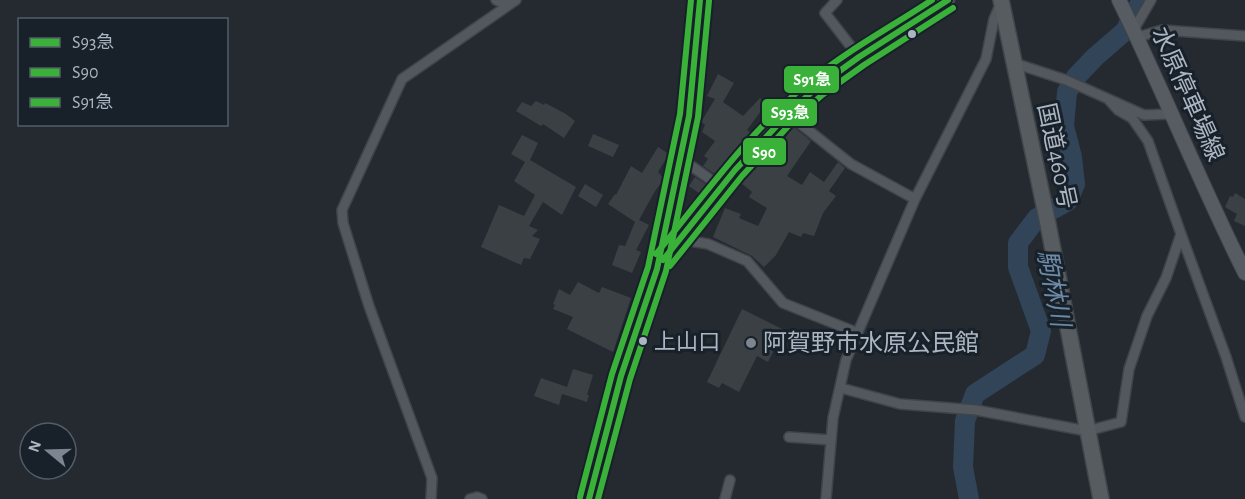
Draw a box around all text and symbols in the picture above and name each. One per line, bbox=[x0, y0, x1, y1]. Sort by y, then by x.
legend bbox=[18, 18, 228, 126]
street label: 水原停車場線 bbox=[1147, 23, 1229, 165]
unlabelled marker bbox=[906, 28, 918, 40]
text: S93急 bbox=[72, 32, 114, 52]
text: S90 bbox=[72, 64, 98, 82]
line badge: S91急 bbox=[783, 65, 840, 94]
text: S91急 bbox=[793, 71, 831, 88]
text: S91急 bbox=[72, 92, 113, 112]
line badge: S93急 bbox=[761, 98, 818, 127]
street label: 国道460号 bbox=[1033, 101, 1081, 211]
text: S93急 bbox=[771, 104, 809, 121]
line badge: S90 bbox=[742, 137, 787, 166]
text: S90 bbox=[752, 145, 776, 161]
water label: 駒林川 bbox=[1033, 247, 1075, 332]
place label: 上山口 bbox=[654, 330, 720, 353]
place label: 阿賀野市水原公民館 bbox=[763, 330, 979, 356]
marker: 上山口 bbox=[637, 335, 649, 347]
marker: 阿賀野市水原公民館 bbox=[744, 336, 758, 350]
north arrow bbox=[18, 421, 78, 481]
text: N bbox=[25, 439, 44, 454]

